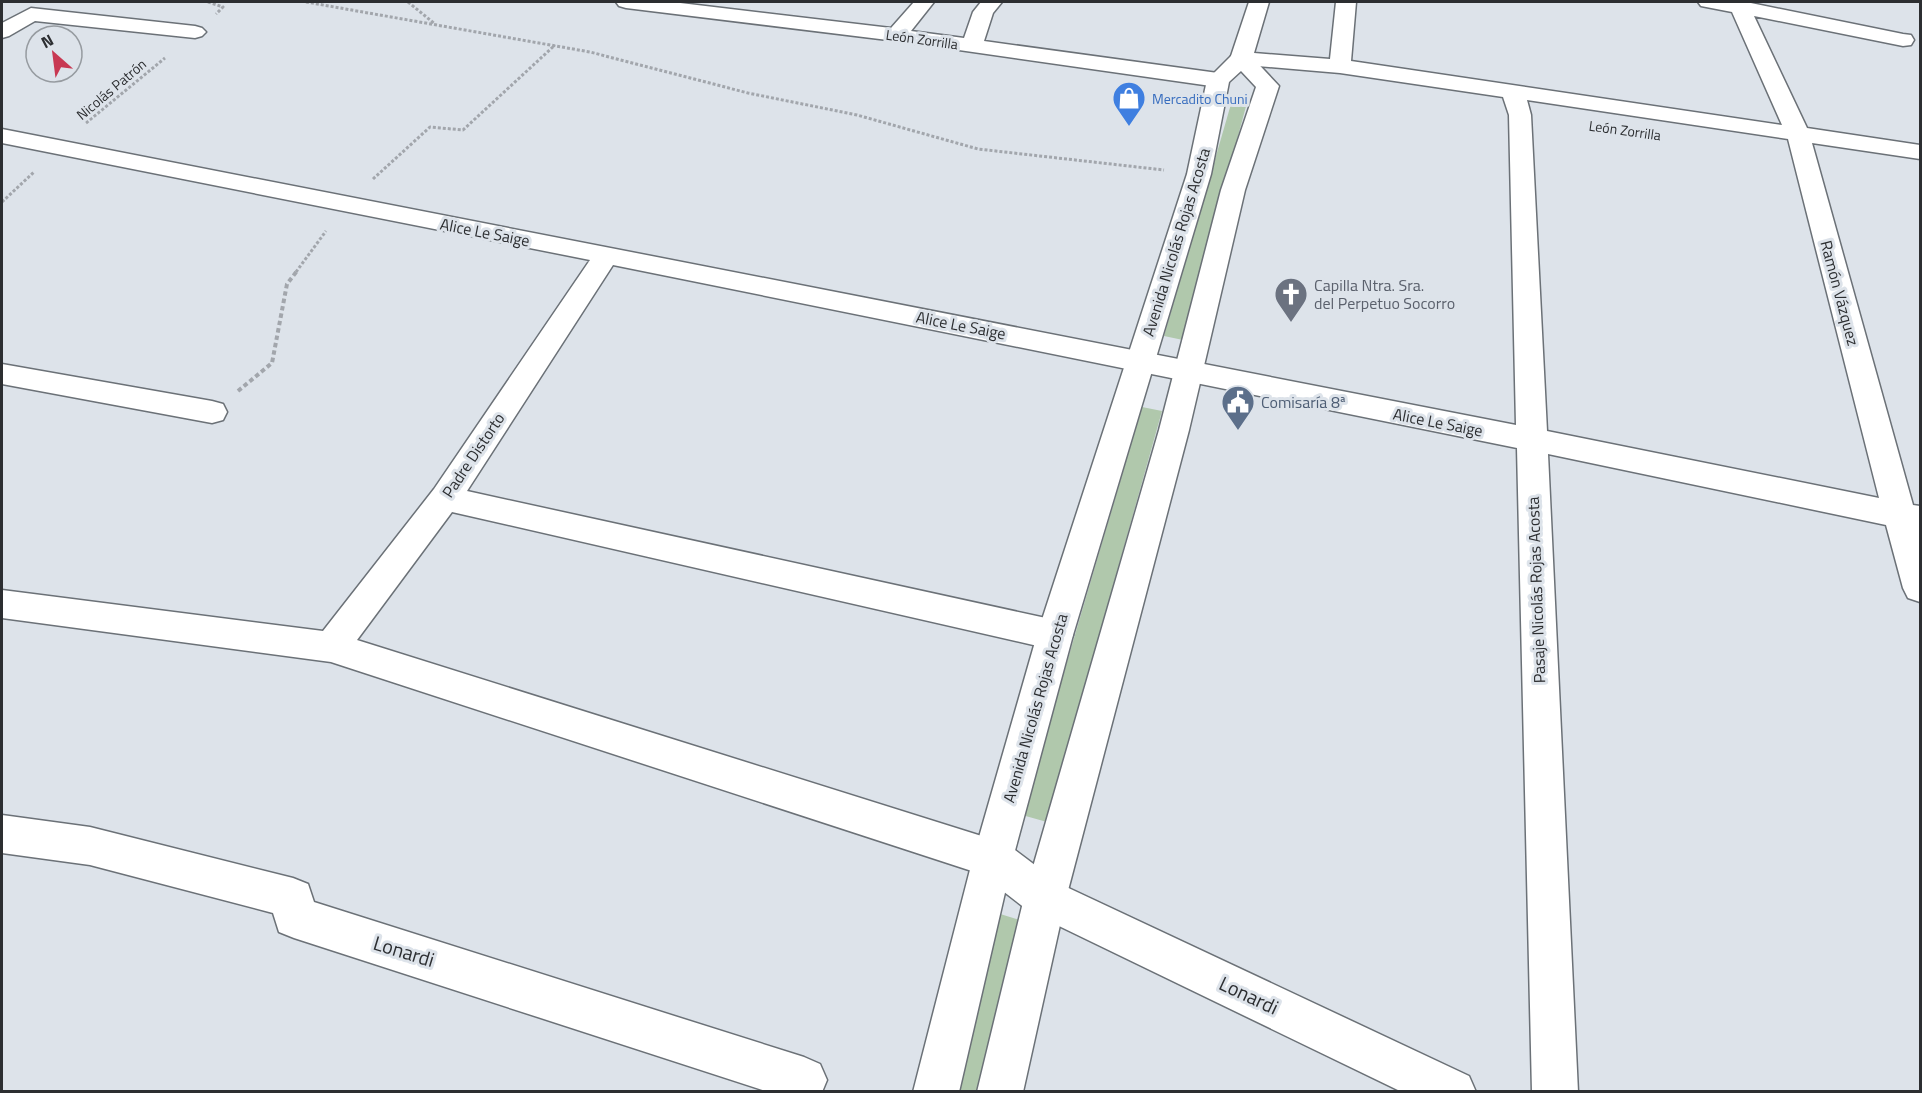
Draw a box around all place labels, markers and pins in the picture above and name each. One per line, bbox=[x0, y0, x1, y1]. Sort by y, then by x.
shop icon: Mercadito Chuni bbox=[1111, 80, 1147, 127]
place label: Mercadito Chuni bbox=[1152, 88, 1248, 109]
place label: Capilla Ntra. Sra. del Perpetuo Socorro bbox=[1314, 273, 1455, 315]
church icon: Capilla Ntra. Sra. del Perpetuo Socorro bbox=[1273, 276, 1309, 323]
public building icon: Comisaría 8ª bbox=[1220, 384, 1256, 431]
place label: Comisaría 8ª bbox=[1261, 390, 1346, 414]

